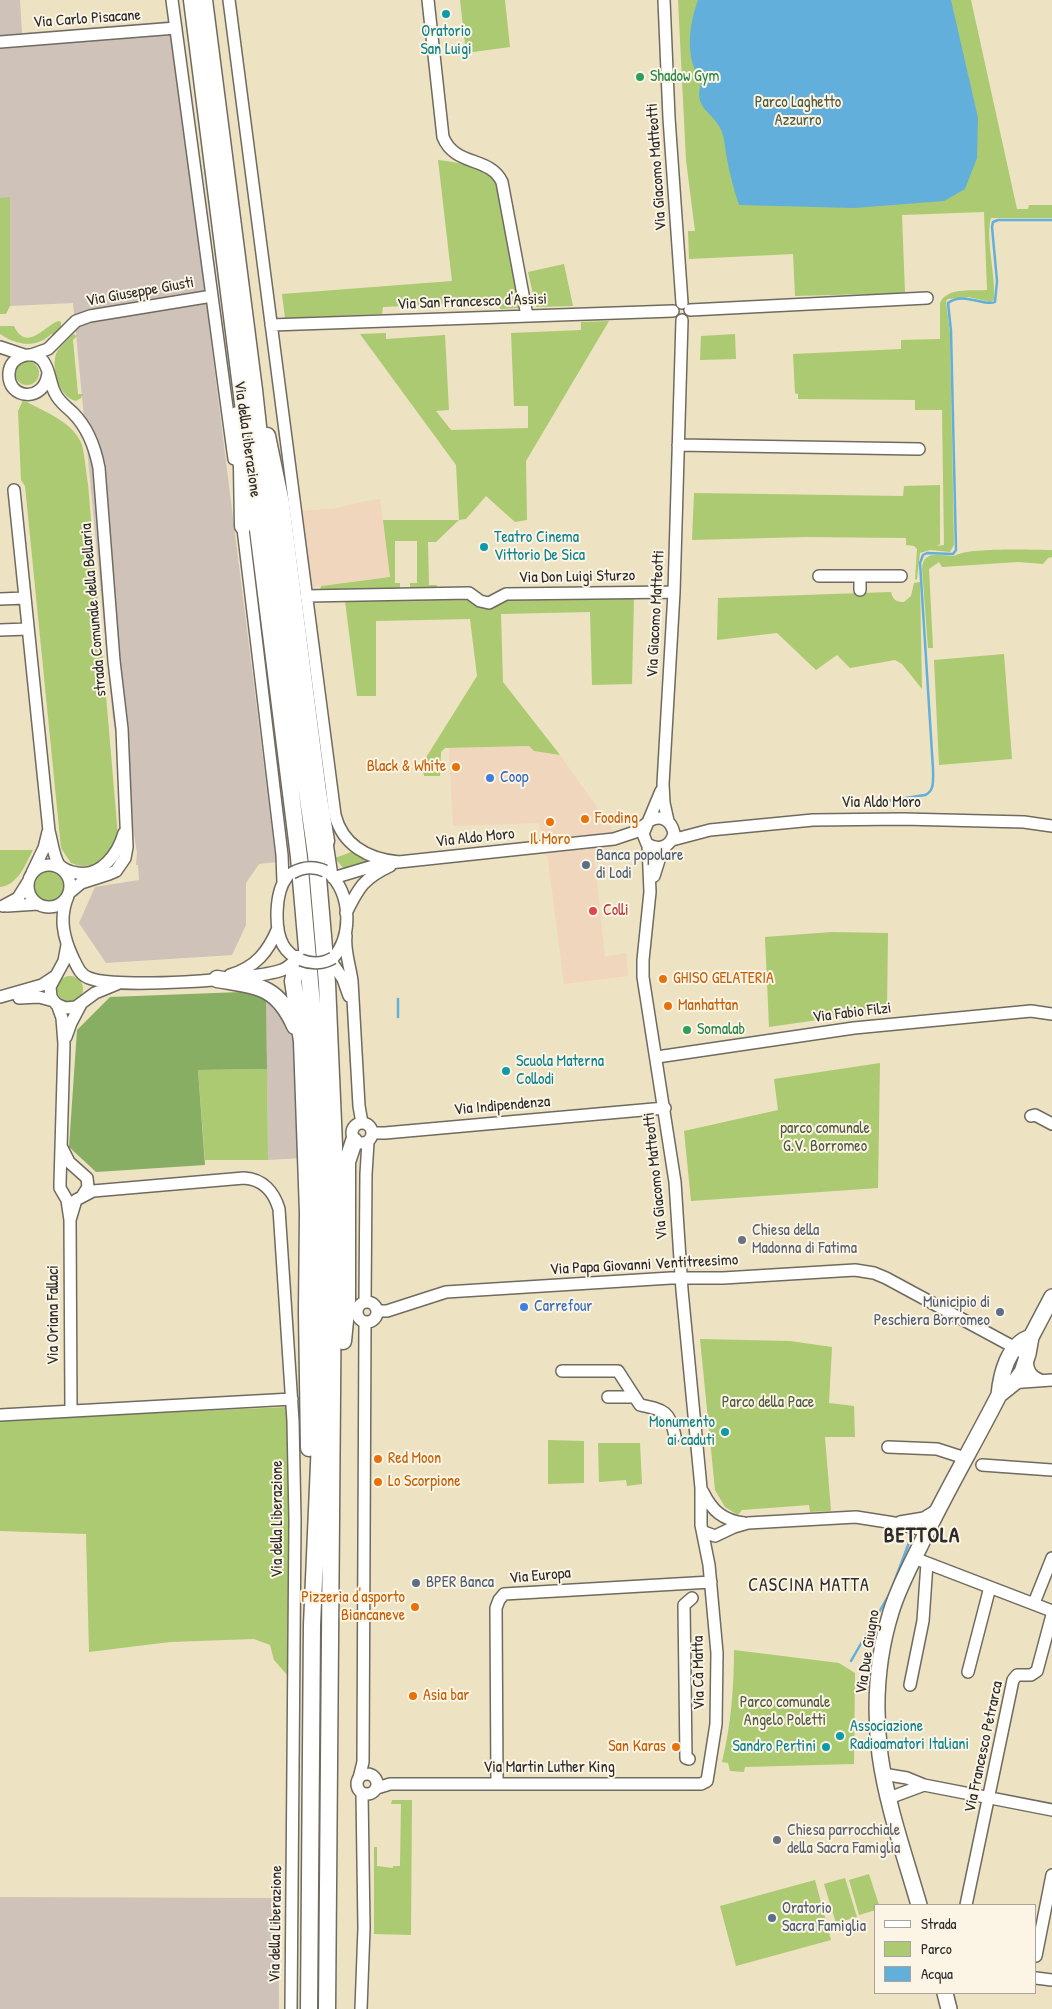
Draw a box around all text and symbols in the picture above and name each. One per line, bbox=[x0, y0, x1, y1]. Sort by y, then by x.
street label: Via Carlo Pisacane bbox=[33, 6, 141, 32]
marker: Oratorio San Luigi bbox=[440, 8, 452, 20]
place label: Oratorio San Luigi bbox=[420, 22, 472, 60]
place label: Shadow Gym bbox=[650, 67, 719, 87]
marker: Shadow Gym bbox=[634, 71, 646, 83]
park label: Parco Laghetto Azzurro bbox=[755, 93, 841, 131]
street label: Via Giacomo Matteotti bbox=[643, 103, 671, 231]
street label: Via Giuseppe Giusti bbox=[84, 273, 196, 311]
street label: Via San Francesco d'Assisi bbox=[397, 290, 547, 314]
street label: Via della Liberazione bbox=[229, 380, 265, 498]
street label: strada Comunale della Bellaria bbox=[77, 523, 111, 697]
place label: Teatro Cinema Vittorio De Sica bbox=[494, 528, 585, 566]
marker: Teatro Cinema Vittorio De Sica bbox=[478, 541, 490, 553]
street label: Via Giacomo Matteotti bbox=[643, 550, 669, 678]
street label: Via Don Luigi Sturzo bbox=[519, 566, 635, 588]
place label: Black & White bbox=[367, 757, 446, 777]
marker: Black & White bbox=[450, 761, 462, 773]
place label: Coop bbox=[500, 768, 529, 788]
marker: Coop bbox=[484, 772, 496, 784]
street label: Via Aldo Moro bbox=[841, 793, 921, 813]
place label: Fooding bbox=[595, 809, 638, 829]
marker: Fooding bbox=[579, 813, 591, 825]
marker: Il Moro bbox=[544, 816, 556, 828]
street label: Via Aldo Moro bbox=[434, 824, 516, 852]
place label: Il Moro bbox=[530, 830, 570, 850]
place label: Banca popolare di Lodi bbox=[596, 846, 683, 884]
marker: Banca popolare di Lodi bbox=[580, 859, 592, 871]
place label: Colli bbox=[603, 901, 629, 921]
marker: Colli bbox=[587, 905, 599, 917]
place label: GHISO GELATERIA bbox=[673, 969, 774, 989]
marker: GHISO GELATERIA bbox=[657, 973, 669, 985]
place label: Manhattan bbox=[678, 996, 739, 1016]
street label: Via Fabio Filzi bbox=[811, 999, 893, 1027]
marker: Manhattan bbox=[662, 1000, 674, 1012]
place label: Somalab bbox=[697, 1020, 745, 1040]
marker: Somalab bbox=[681, 1024, 693, 1036]
place label: Scuola Materna Collodi bbox=[516, 1052, 604, 1090]
marker: Scuola Materna Collodi bbox=[500, 1065, 512, 1077]
street label: Via Indipendenza bbox=[453, 1092, 551, 1120]
street label: Via Giacomo Matteotti bbox=[640, 1111, 672, 1241]
park label: parco comunale G.V. Borromeo bbox=[780, 1119, 870, 1157]
place label: Chiesa della Madonna di Fatima bbox=[752, 1221, 857, 1259]
marker: Chiesa della Madonna di Fatima bbox=[736, 1234, 748, 1246]
street label: Via Papa Giovanni Ventitreesimo bbox=[549, 1250, 739, 1280]
street label: Via Oriana Fallaci bbox=[44, 1265, 64, 1365]
place label: Municipio di Peschiera Borromeo bbox=[874, 1293, 990, 1331]
place label: Carrefour bbox=[534, 1297, 592, 1317]
marker: Carrefour bbox=[518, 1301, 530, 1313]
marker: Municipio di Peschiera Borromeo bbox=[994, 1306, 1006, 1318]
park label: Parco della Pace bbox=[722, 1393, 814, 1413]
place label: Monumento ai caduti bbox=[649, 1413, 715, 1451]
marker: Monumento ai caduti bbox=[719, 1426, 731, 1438]
place label: Red Moon bbox=[388, 1449, 441, 1469]
marker: Red Moon bbox=[372, 1453, 384, 1465]
street label: Via della Liberazione bbox=[268, 1460, 288, 1578]
place label: Lo Scorpione bbox=[388, 1472, 461, 1492]
marker: Lo Scorpione bbox=[372, 1476, 384, 1488]
district label: BETTOLA bbox=[883, 1523, 961, 1549]
street label: Via Europa bbox=[508, 1564, 572, 1588]
place label: BPER Banca bbox=[426, 1573, 494, 1593]
district label: CASCINA MATTA bbox=[747, 1575, 871, 1597]
marker: BPER Banca bbox=[410, 1577, 422, 1589]
place label: Pizzeria d'asporto Biancaneve bbox=[301, 1588, 405, 1626]
marker: Pizzeria d'asporto Biancaneve bbox=[409, 1601, 421, 1613]
street label: Via Due Giugno bbox=[852, 1609, 884, 1695]
street label: Via Cà Matta bbox=[689, 1636, 709, 1710]
street label: Via Francesco Petrarca bbox=[961, 1680, 1007, 1814]
place label: Asia bar bbox=[423, 1686, 470, 1706]
marker: Asia bar bbox=[407, 1690, 419, 1702]
park label: Parco comunale Angelo Poletti bbox=[740, 1693, 830, 1731]
place label: Associazione Radioamatori Italiani bbox=[850, 1717, 969, 1755]
marker: Associazione Radioamatori Italiani bbox=[834, 1730, 846, 1742]
place label: San Karas bbox=[608, 1737, 666, 1757]
place label: Sandro Pertini bbox=[732, 1737, 816, 1757]
marker: San Karas bbox=[670, 1741, 682, 1753]
marker: Sandro Pertini bbox=[820, 1741, 832, 1753]
street label: Via Martin Luther King bbox=[483, 1758, 615, 1778]
place label: Chiesa parrocchiale della Sacra Famiglia bbox=[787, 1821, 900, 1859]
marker: Chiesa parrocchiale della Sacra Famiglia bbox=[771, 1834, 783, 1846]
street label: Via della Liberazione bbox=[265, 1865, 287, 1983]
place label: Oratorio Sacra Famiglia bbox=[782, 1899, 866, 1937]
legend bbox=[874, 1904, 1037, 1994]
marker: Oratorio Sacra Famiglia bbox=[766, 1912, 778, 1924]
text: Strada bbox=[921, 1913, 956, 1934]
text: Parco bbox=[921, 1938, 952, 1959]
text: Acqua bbox=[921, 1963, 953, 1984]

